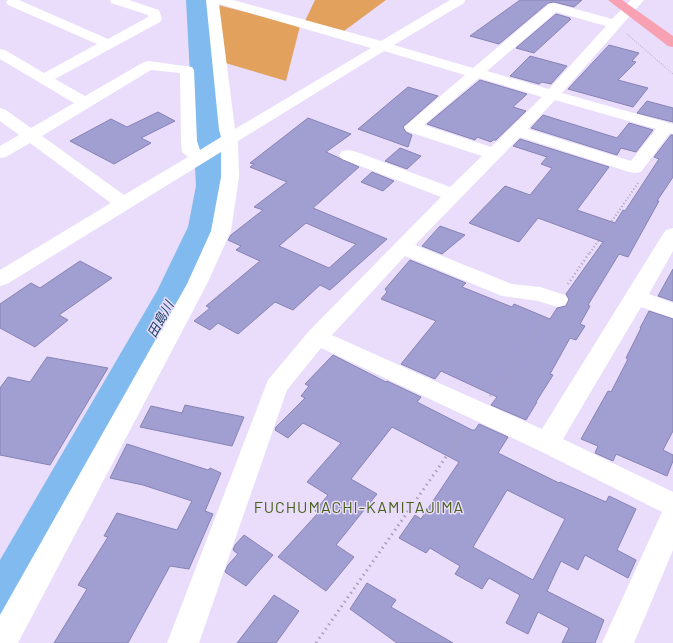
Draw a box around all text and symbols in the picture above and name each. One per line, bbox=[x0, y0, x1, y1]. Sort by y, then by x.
water label: 田島川 bbox=[144, 296, 177, 340]
district label: FUCHUMACHI-KAMITAJIMA bbox=[254, 497, 464, 516]

